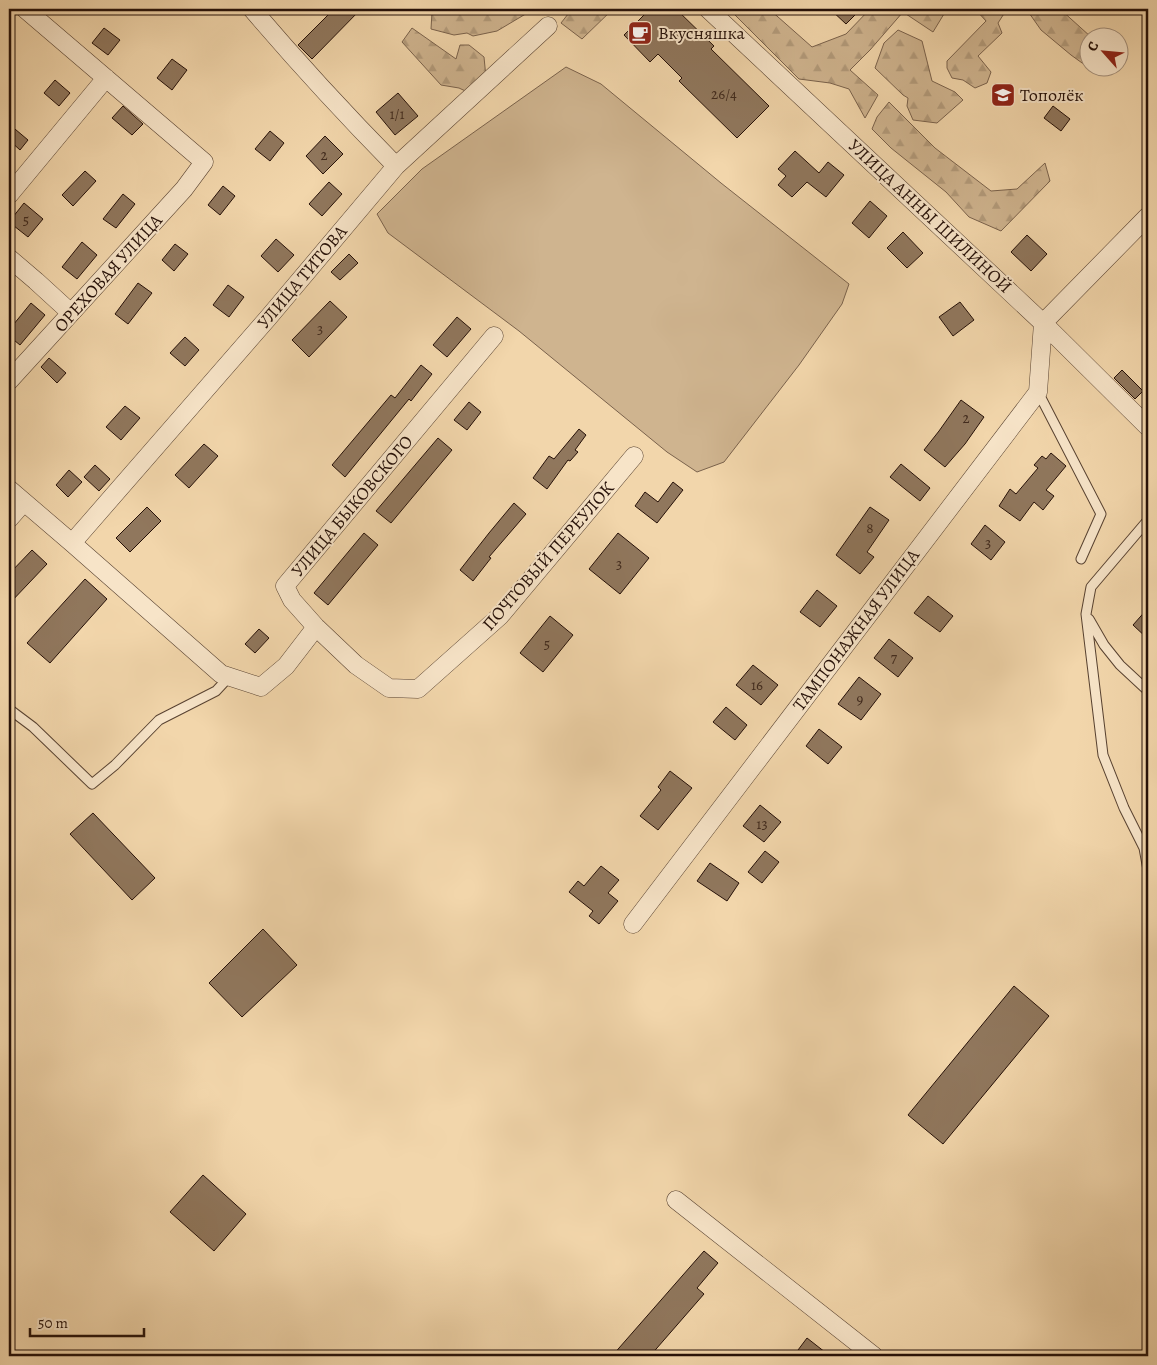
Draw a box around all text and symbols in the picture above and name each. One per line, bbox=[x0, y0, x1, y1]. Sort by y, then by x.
cafe icon: Вкусняшка bbox=[627, 20, 653, 46]
place label: Вкусняшка bbox=[658, 21, 745, 45]
north arrow bbox=[1080, 28, 1130, 78]
text: С bbox=[1082, 38, 1103, 54]
school or university icon: Тополёк bbox=[990, 82, 1016, 108]
place label: Тополёк bbox=[1020, 83, 1084, 107]
house number: 26/4 bbox=[711, 84, 737, 104]
house number: 1/1 bbox=[389, 104, 405, 124]
street label: УЛИЦА АННЫ ШИЛИНОЙ bbox=[843, 134, 1017, 298]
house number: 2 bbox=[320, 145, 328, 165]
street label: ОРЕХОВАЯ УЛИЦА bbox=[49, 208, 168, 337]
house number: 5 bbox=[23, 210, 29, 230]
street label: УЛИЦА ТИТОВА bbox=[252, 220, 353, 334]
house number: 3 bbox=[317, 319, 323, 339]
house number: 2 bbox=[962, 408, 970, 428]
street label: УЛИЦА БЫКОВСКОГО bbox=[286, 430, 418, 582]
street label: ПОЧТОВЫЙ ПЕРЕУЛОК bbox=[477, 476, 620, 636]
house number: 8 bbox=[866, 518, 874, 538]
house number: 3 bbox=[985, 533, 991, 553]
street label: ТАМПОНАЖНАЯ УЛИЦА bbox=[787, 544, 925, 716]
house number: 3 bbox=[616, 554, 622, 574]
house number: 5 bbox=[544, 634, 550, 654]
house number: 7 bbox=[891, 648, 898, 668]
house number: 16 bbox=[751, 675, 763, 695]
house number: 9 bbox=[857, 689, 864, 709]
house number: 13 bbox=[756, 814, 768, 834]
scale bar bbox=[30, 1305, 144, 1337]
text: 50 m bbox=[38, 1313, 68, 1333]

